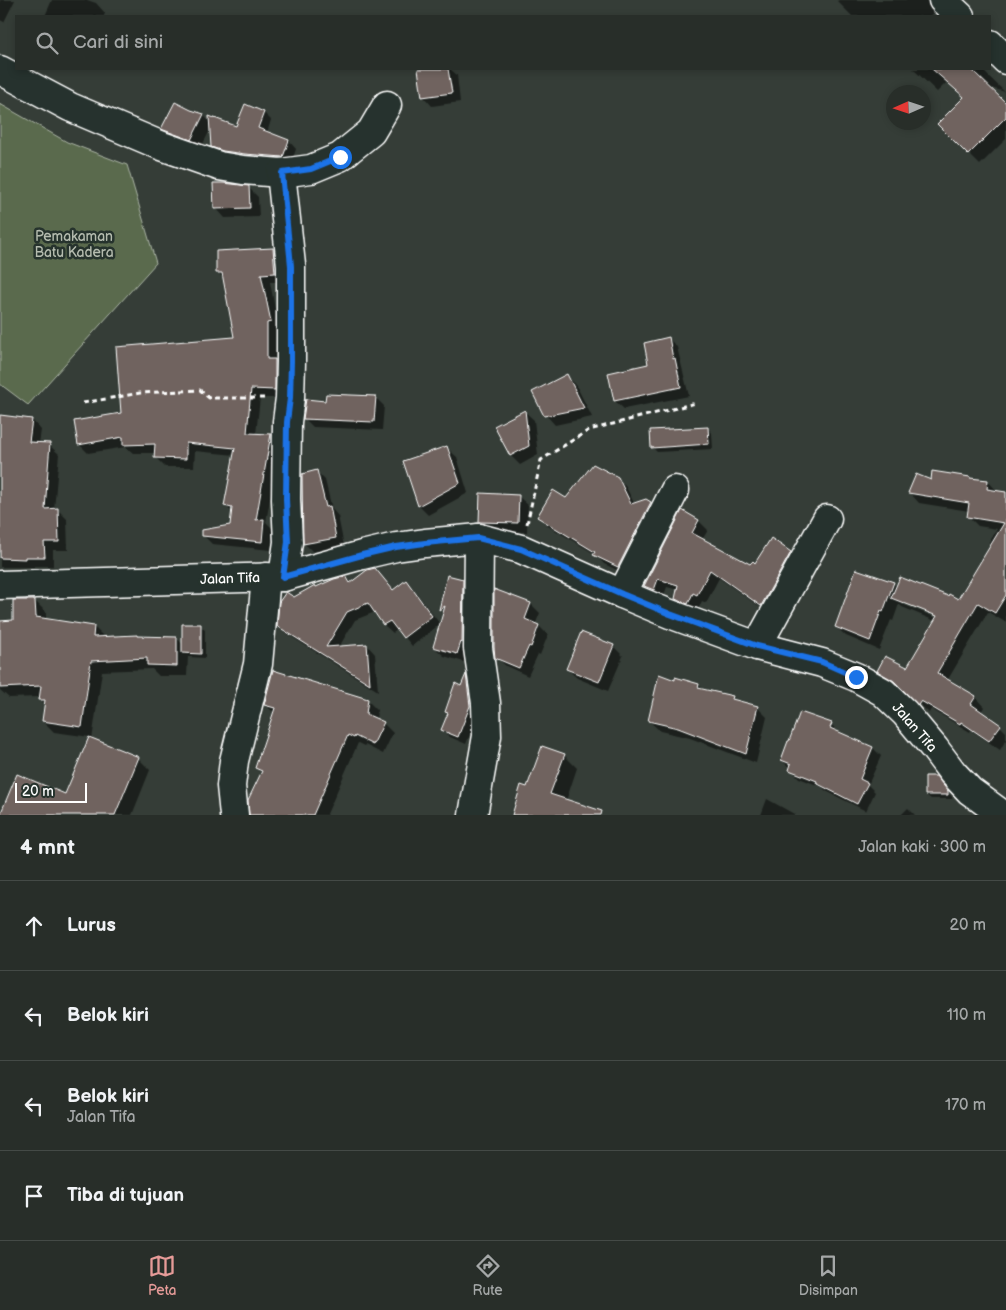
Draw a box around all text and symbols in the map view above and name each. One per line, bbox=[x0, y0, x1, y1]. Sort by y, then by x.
search box bbox=[15, 15, 991, 70]
icon: search bbox=[33, 29, 61, 57]
text: Cari di sini bbox=[73, 31, 163, 54]
north arrow bbox=[886, 85, 931, 130]
route start bbox=[329, 146, 352, 169]
park label: Pemakaman Batu Kadera bbox=[34, 228, 114, 261]
street label: Jalan Tifa bbox=[200, 569, 260, 588]
route end bbox=[845, 666, 868, 689]
street label: Jalan Tifa bbox=[889, 699, 941, 756]
scale bar bbox=[15, 780, 88, 803]
text: 20 m bbox=[22, 783, 54, 800]
text: 4 mnt bbox=[20, 835, 75, 860]
text: Jalan kaki · 300 m bbox=[858, 838, 986, 857]
icon: ahead bbox=[20, 912, 48, 940]
text: Lurus bbox=[67, 914, 116, 937]
text: 20 m bbox=[950, 916, 986, 935]
icon: left bbox=[20, 1002, 48, 1030]
text: Belok kiri bbox=[67, 1004, 149, 1027]
text: 110 m bbox=[947, 1006, 986, 1025]
text: Belok kiri bbox=[67, 1085, 149, 1108]
icon: left bbox=[20, 1092, 48, 1120]
text: 170 m bbox=[945, 1096, 986, 1115]
text: Jalan Tifa bbox=[67, 1108, 136, 1127]
icon: arrive bbox=[20, 1182, 48, 1210]
text: Tiba di tujuan bbox=[67, 1184, 184, 1207]
tab: Peta bbox=[148, 1252, 176, 1299]
tab: Rute bbox=[473, 1252, 503, 1299]
tab: Disimpan bbox=[799, 1252, 858, 1299]

